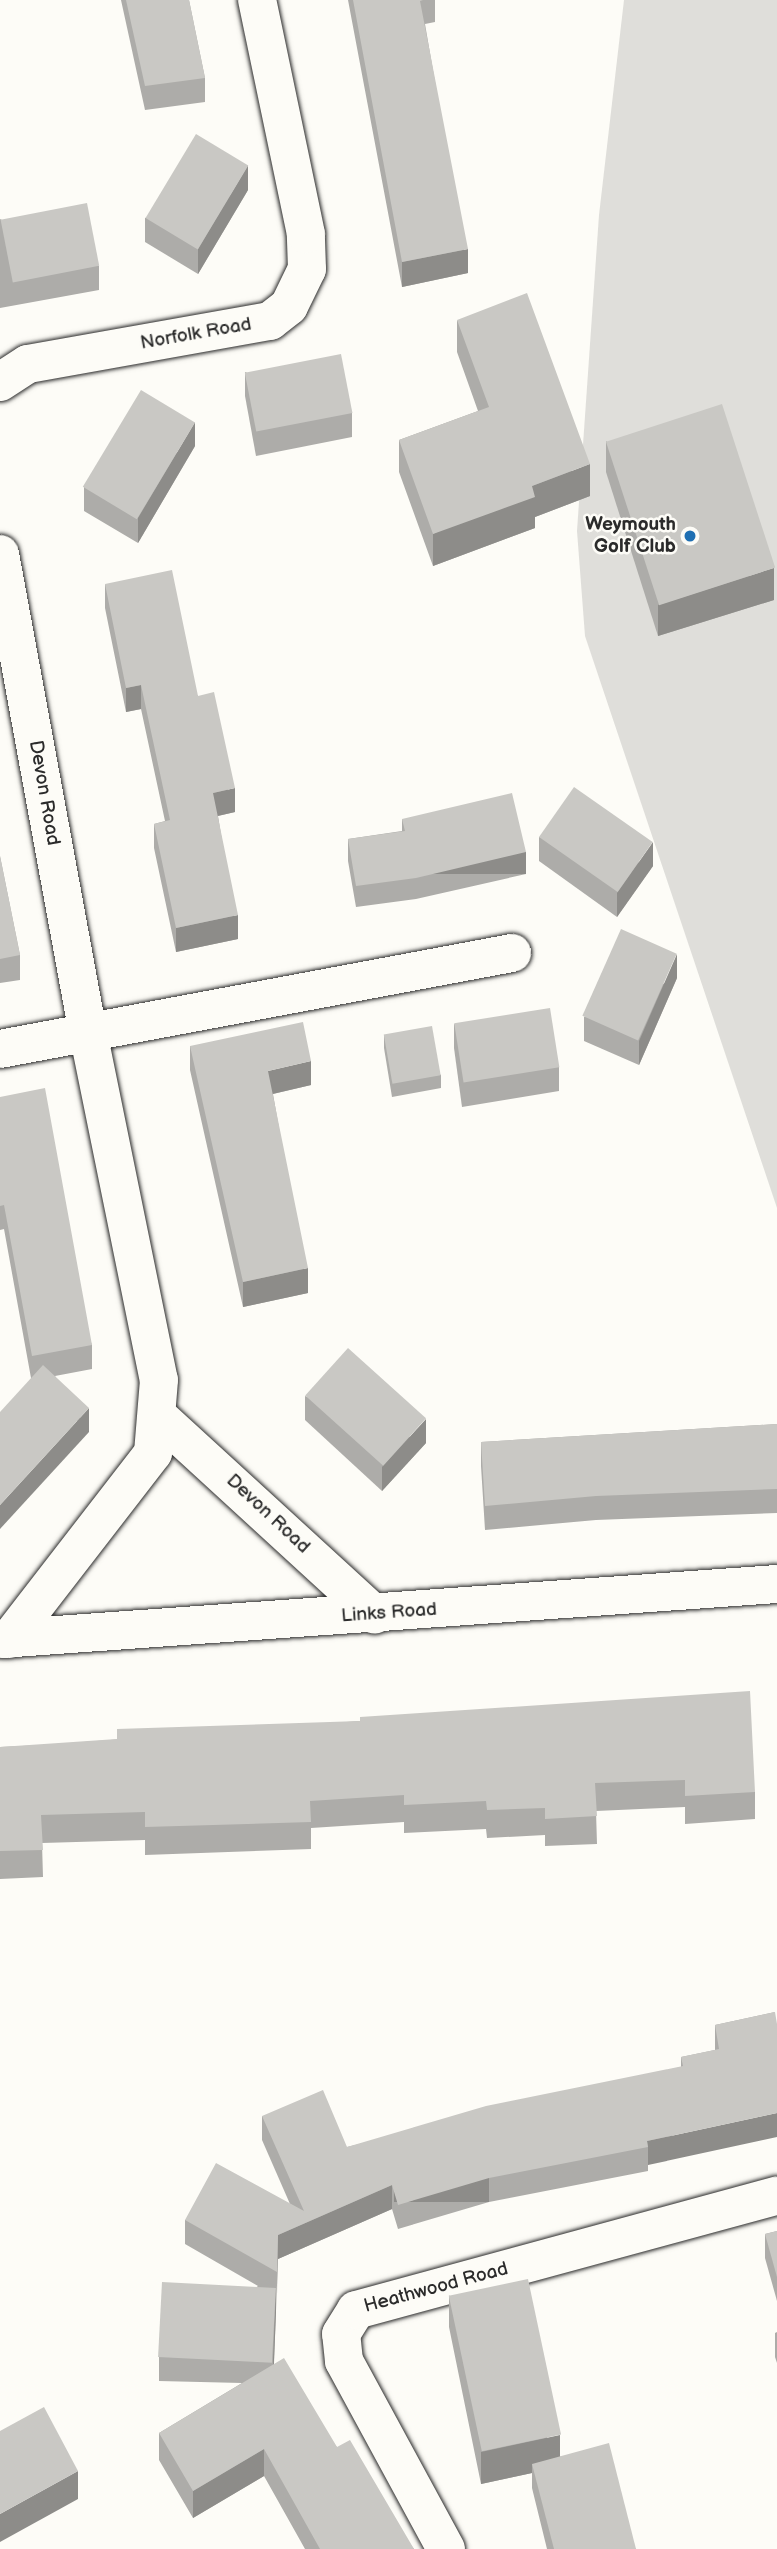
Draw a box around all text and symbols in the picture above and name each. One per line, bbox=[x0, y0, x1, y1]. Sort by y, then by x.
street label: Norfolk Road bbox=[139, 313, 253, 355]
place label: Weymouth Golf Club bbox=[585, 514, 676, 558]
marker: Weymouth Golf Club bbox=[682, 528, 698, 544]
street label: Devon Road bbox=[24, 739, 64, 847]
street label: Devon Road bbox=[221, 1469, 315, 1559]
street label: Links Road bbox=[340, 1598, 438, 1628]
street label: Heathwood Road bbox=[361, 2258, 511, 2318]

